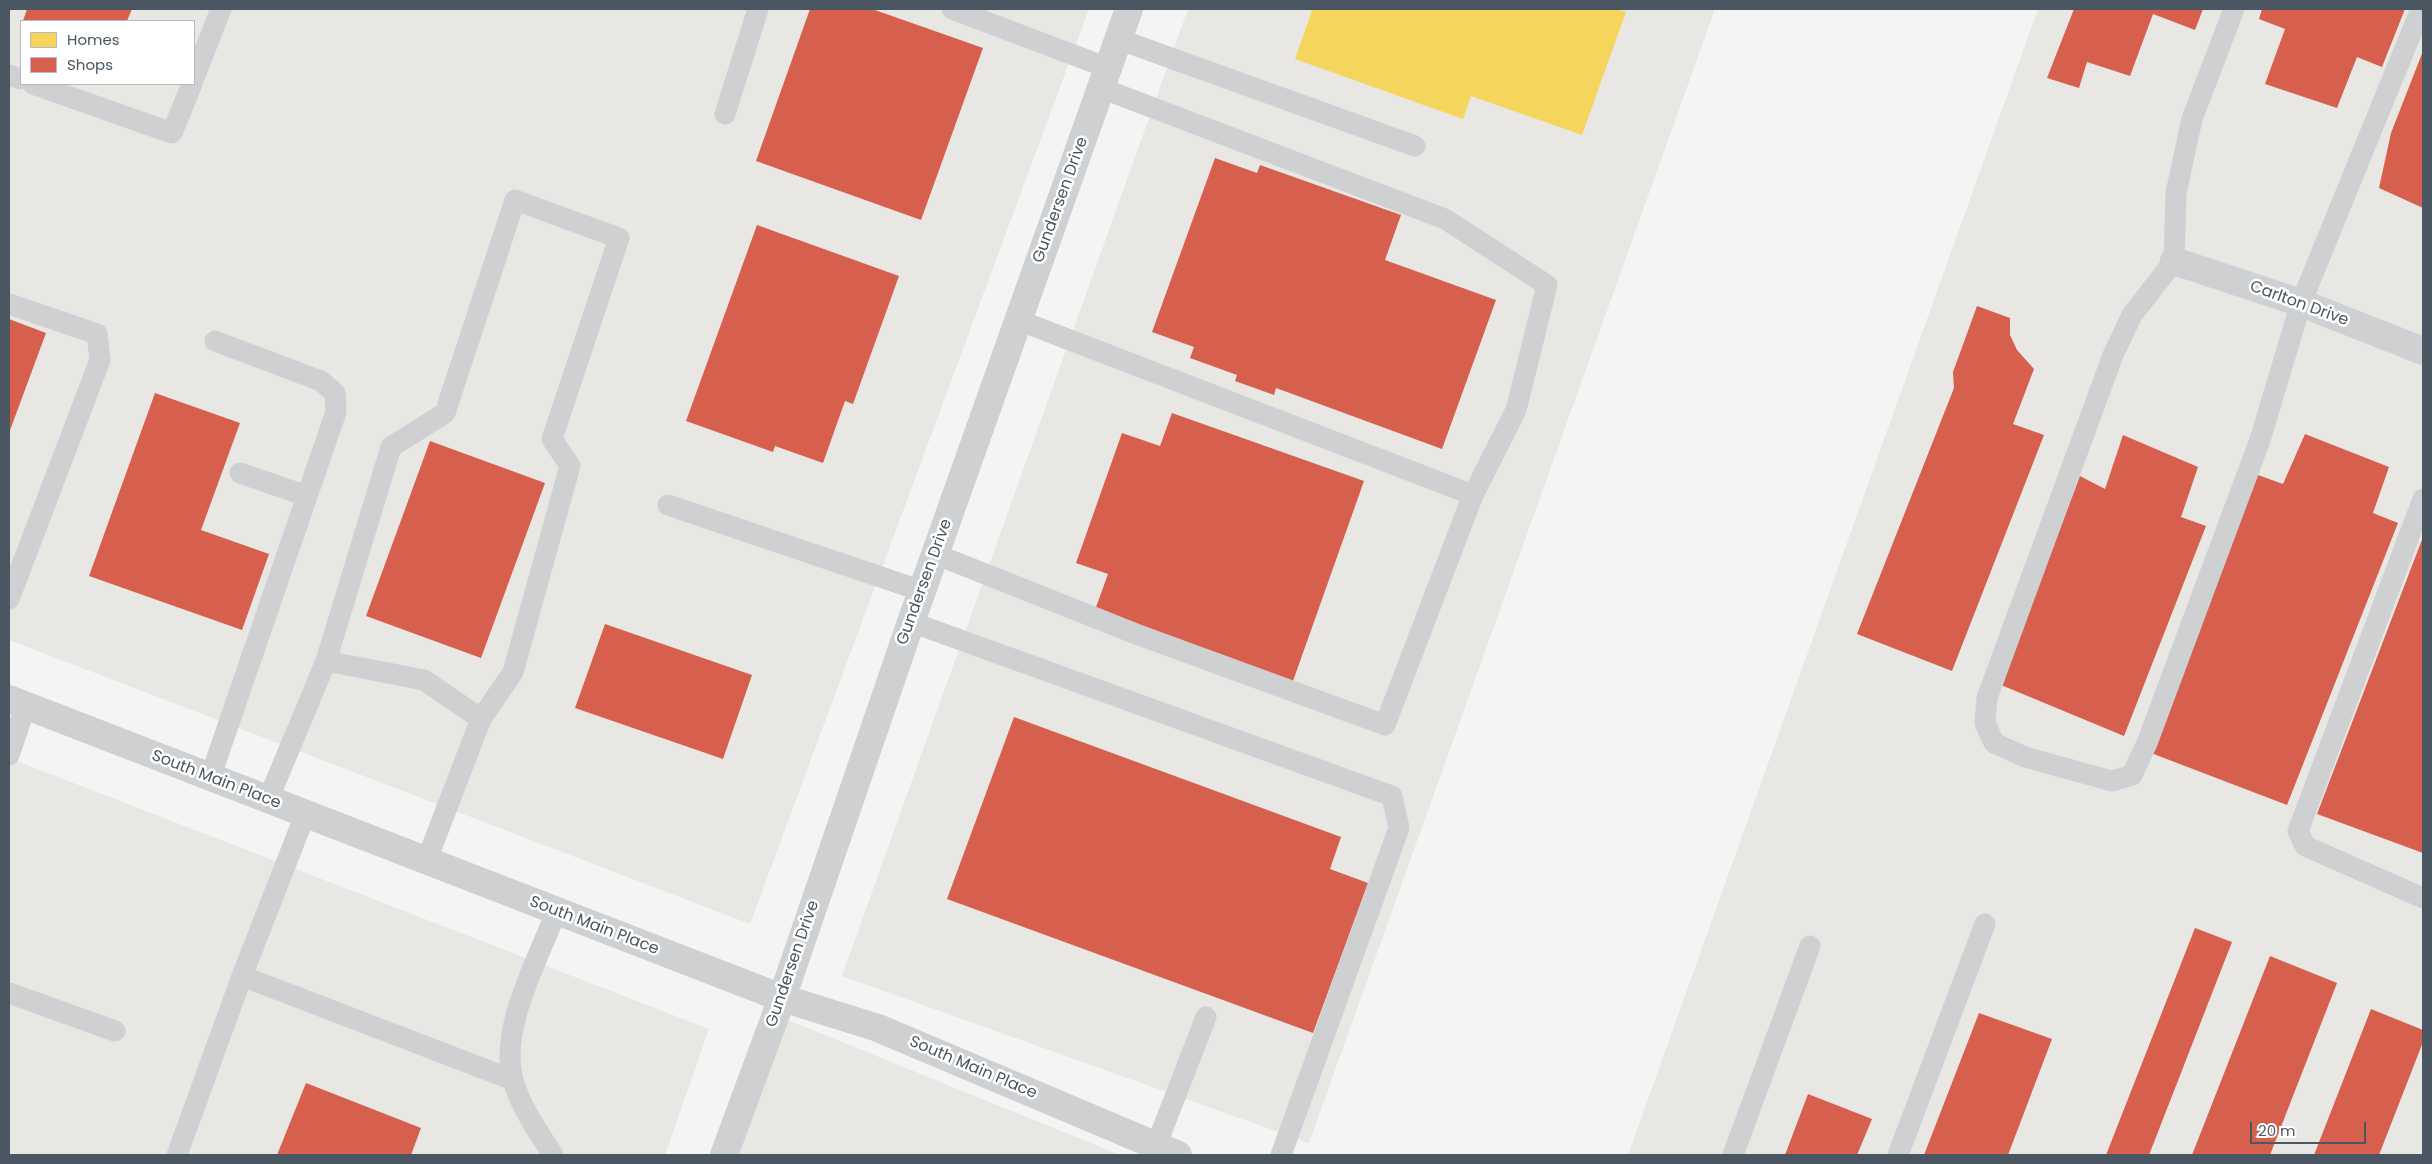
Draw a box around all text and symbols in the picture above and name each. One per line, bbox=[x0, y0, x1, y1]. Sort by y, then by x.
legend bbox=[20, 20, 195, 85]
text: Homes bbox=[67, 29, 120, 50]
text: Shops bbox=[67, 54, 113, 75]
street label: Gundersen Drive bbox=[1029, 134, 1093, 266]
street label: Carlton Drive bbox=[2247, 277, 2351, 331]
street label: Gundersen Drive bbox=[893, 516, 957, 648]
street label: South Main Place bbox=[149, 747, 283, 813]
street label: South Main Place bbox=[527, 893, 661, 959]
street label: Gundersen Drive bbox=[762, 898, 824, 1030]
street label: South Main Place bbox=[906, 1032, 1040, 1104]
scale bar bbox=[2252, 1112, 2368, 1144]
text: 20 m bbox=[2258, 1120, 2296, 1141]

